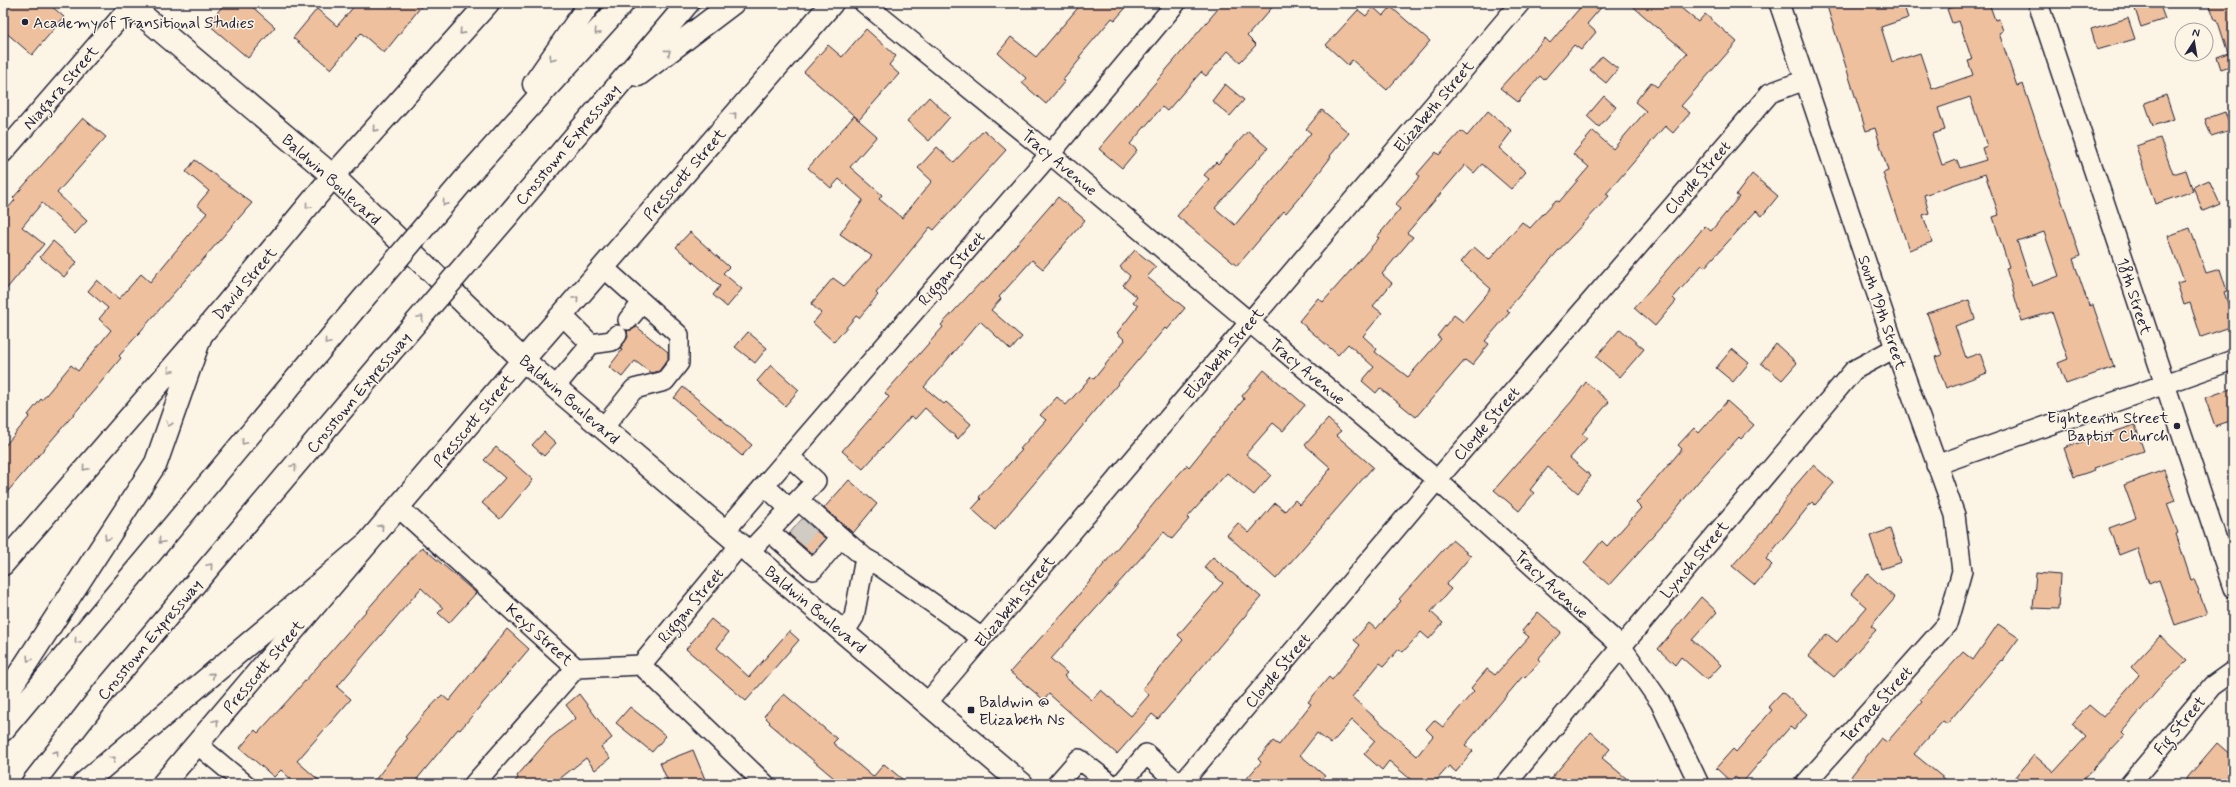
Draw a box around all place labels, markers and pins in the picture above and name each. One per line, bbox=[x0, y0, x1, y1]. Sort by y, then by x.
place label: Academy of Transitional Studies bbox=[33, 13, 254, 34]
marker: Academy of Transitional Studies bbox=[20, 17, 30, 27]
place label: Eighteenth Street Baptist Church bbox=[2047, 408, 2170, 447]
marker: Eighteenth Street Baptist Church bbox=[2172, 421, 2182, 431]
place label: Baldwin @ Elizabeth Ns bbox=[979, 692, 1065, 731]
marker: Baldwin @ Elizabeth Ns bbox=[966, 705, 976, 715]

